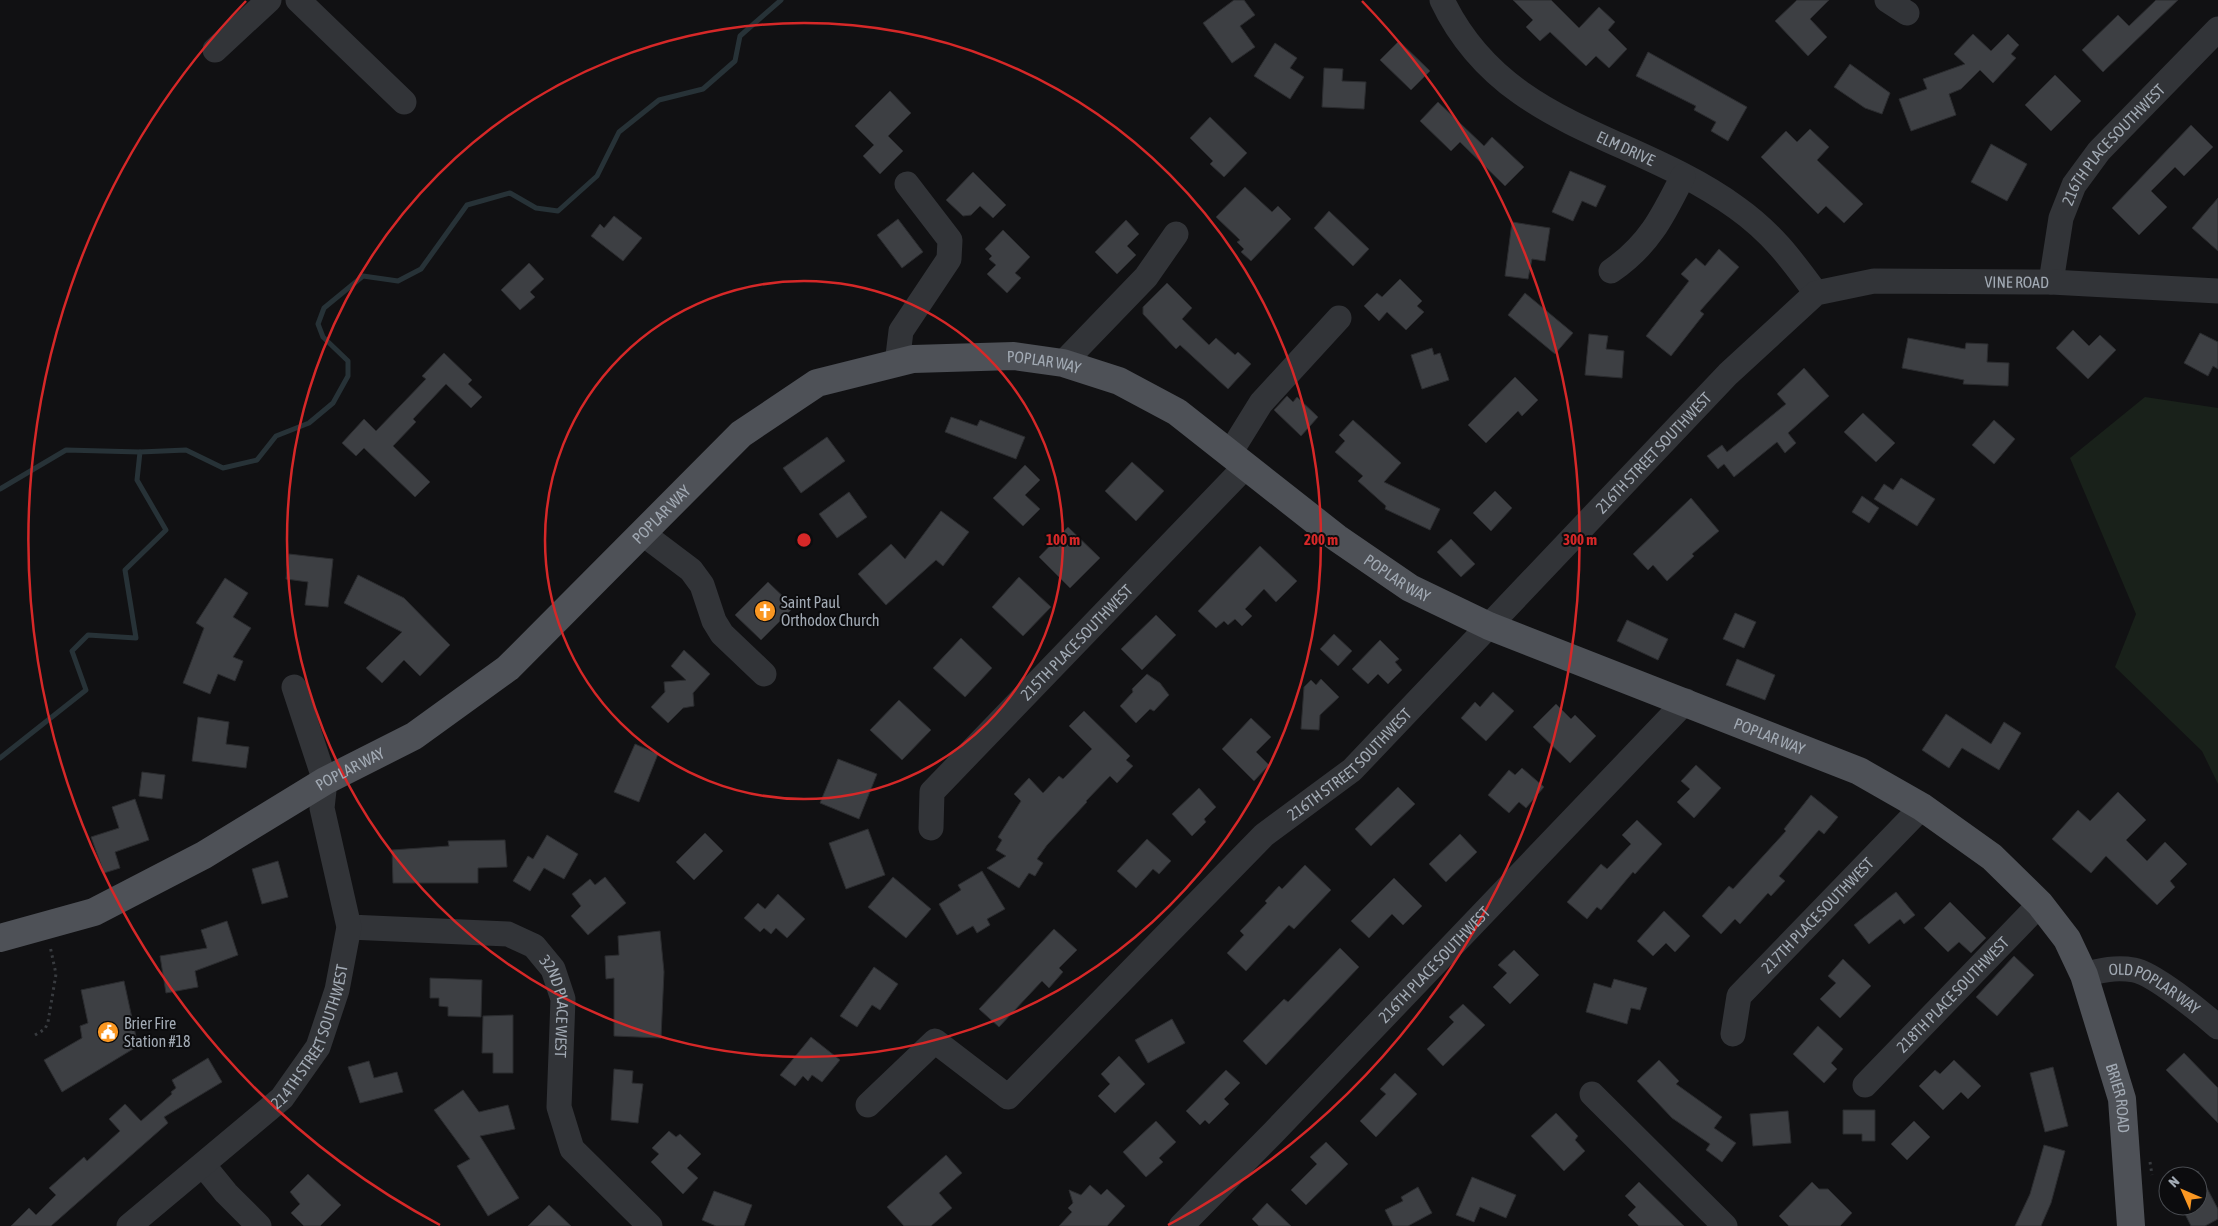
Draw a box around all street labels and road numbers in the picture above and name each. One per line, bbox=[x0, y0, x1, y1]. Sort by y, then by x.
street label: 216TH PLACE SOUTHWEST bbox=[2058, 80, 2168, 208]
street label: ELM DRIVE bbox=[1594, 127, 1658, 169]
street label: VINE ROAD bbox=[1984, 273, 2049, 291]
street label: POPLAR WAY bbox=[1007, 347, 1084, 377]
street label: 216TH STREET SOUTHWEST bbox=[1592, 388, 1715, 517]
street label: POPLAR WAY bbox=[628, 481, 694, 547]
street label: POPLAR WAY bbox=[1361, 550, 1434, 606]
street label: 215TH PLACE SOUTHWEST bbox=[1017, 581, 1136, 704]
street label: 216TH STREET SOUTHWEST bbox=[1284, 705, 1415, 824]
street label: POPLAR WAY bbox=[1732, 714, 1808, 758]
street label: POPLAR WAY bbox=[312, 743, 388, 794]
street label: 217TH PLACE SOUTHWEST bbox=[1757, 854, 1877, 976]
street label: 216TH PLACE SOUTHWEST bbox=[1375, 903, 1494, 1026]
street label: 218TH PLACE SOUTHWEST bbox=[1893, 933, 2012, 1056]
street label: 32ND PLACE WEST bbox=[536, 951, 573, 1058]
street label: OLD POPLAR WAY bbox=[2108, 960, 2204, 1018]
street label: 214TH STREET SOUTHWEST bbox=[267, 963, 351, 1112]
street label: BRIER ROAD bbox=[2103, 1061, 2133, 1133]

